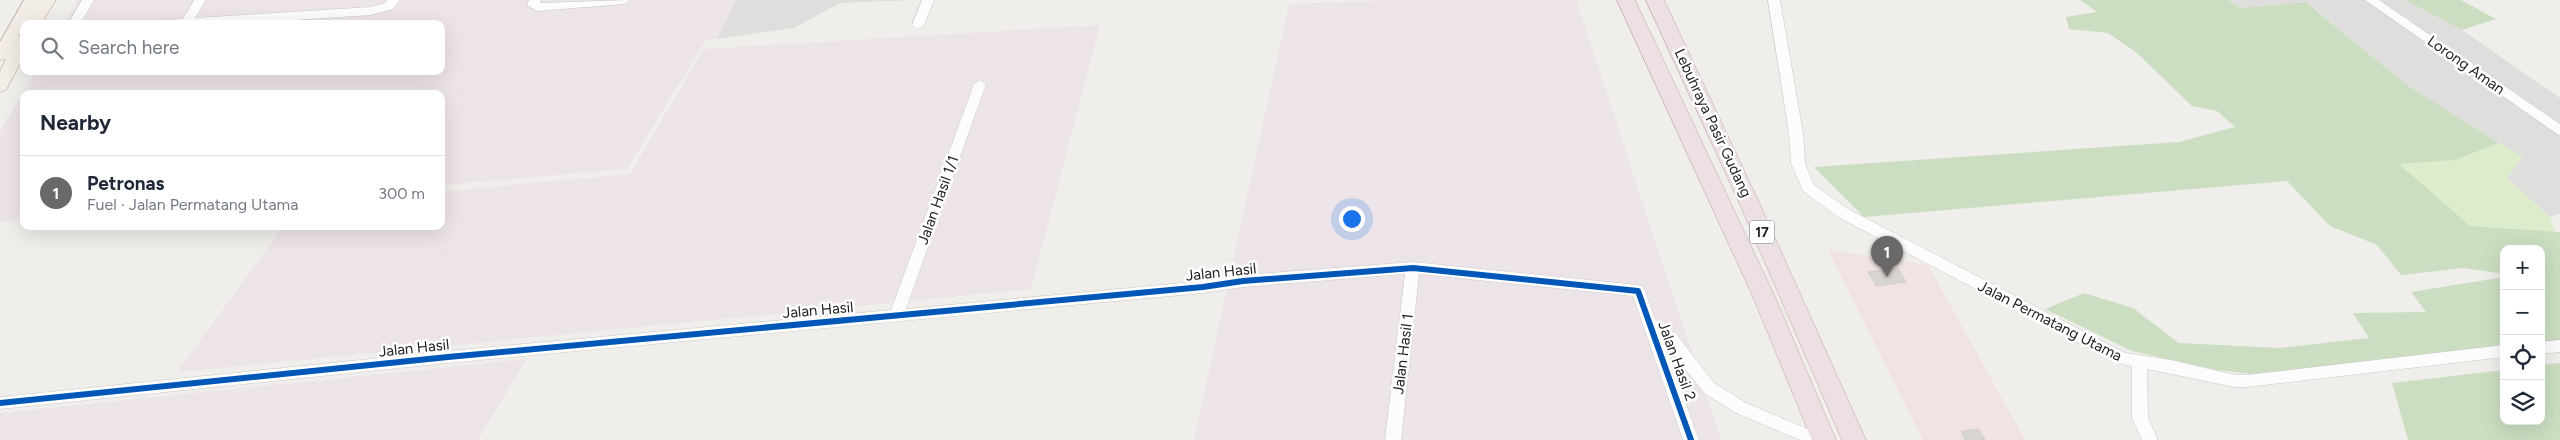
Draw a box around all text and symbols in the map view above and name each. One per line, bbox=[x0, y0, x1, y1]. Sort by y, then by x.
search box bbox=[20, 20, 445, 75]
street label: Lorong Aman bbox=[2424, 32, 2508, 98]
icon: search bbox=[38, 34, 66, 62]
text: Search here bbox=[78, 36, 180, 59]
street label: Lebuhraya Pasir Gudang bbox=[1671, 46, 1755, 200]
text: Nearby bbox=[40, 110, 111, 135]
street label: Jalan Hasil 1/1 bbox=[914, 153, 962, 247]
text: Petronas bbox=[87, 172, 164, 195]
text: 1 bbox=[53, 184, 59, 203]
text: 300 m bbox=[378, 184, 425, 203]
text: Fuel · Jalan Permatang Utama bbox=[87, 195, 298, 214]
your location bbox=[1339, 206, 1365, 232]
road number: 17 bbox=[1750, 220, 1774, 243]
pin: 1 bbox=[1871, 236, 1903, 277]
map controls bbox=[2500, 245, 2545, 425]
button: + bbox=[2500, 245, 2545, 290]
street label: Jalan Hasil bbox=[1185, 259, 1257, 285]
street label: Jalan Permatang Utama bbox=[1975, 277, 2125, 365]
button: − bbox=[2500, 290, 2545, 335]
street label: Jalan Hasil bbox=[782, 298, 854, 322]
street label: Jalan Hasil 1 bbox=[1389, 313, 1417, 395]
street label: Jalan Hasil 2 bbox=[1654, 319, 1700, 403]
street label: Jalan Hasil bbox=[378, 335, 450, 361]
button: locate bbox=[2500, 335, 2545, 380]
button: layers bbox=[2500, 380, 2545, 425]

